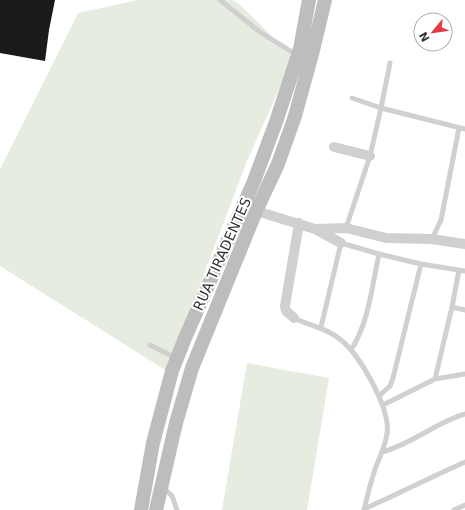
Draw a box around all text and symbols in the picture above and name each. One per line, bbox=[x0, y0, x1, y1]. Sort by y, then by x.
north arrow bbox=[413, 12, 453, 52]
text: N bbox=[417, 29, 433, 44]
street label: RUA TIRADENTES bbox=[190, 195, 254, 313]

